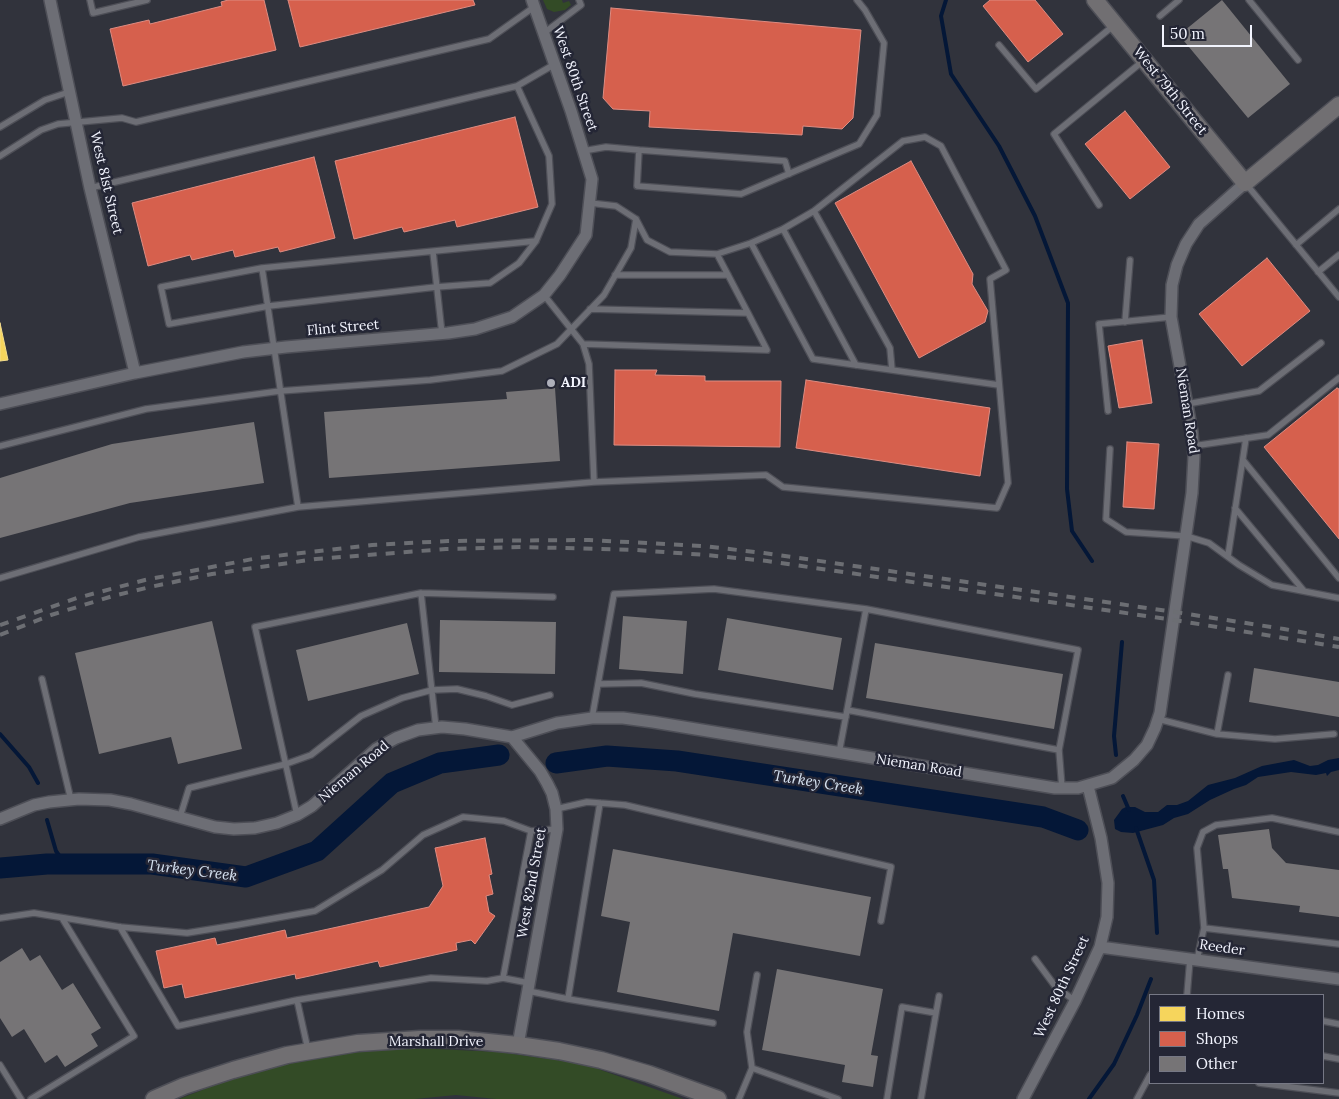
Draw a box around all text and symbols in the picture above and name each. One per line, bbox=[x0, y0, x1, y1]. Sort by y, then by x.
scale bar bbox=[1164, 15, 1254, 47]
street label: West 80th Street bbox=[549, 24, 601, 134]
text: 50 m bbox=[1170, 24, 1205, 43]
street label: West 79th Street bbox=[1129, 44, 1211, 138]
street label: West 81st Street bbox=[86, 130, 126, 236]
street label: Flint Street bbox=[306, 316, 380, 340]
street label: Nieman Road bbox=[1172, 367, 1202, 455]
place label: ADI bbox=[561, 375, 586, 391]
marker: ADI bbox=[545, 377, 557, 389]
street label: Nieman Road bbox=[315, 738, 393, 806]
street label: Nieman Road bbox=[875, 751, 963, 781]
water label: Turkey Creek bbox=[772, 767, 864, 799]
street label: West 82nd Street bbox=[514, 826, 550, 940]
water label: Turkey Creek bbox=[146, 857, 238, 885]
street label: West 80th Street bbox=[1031, 933, 1093, 1041]
street label: Reeder bbox=[1198, 936, 1246, 960]
legend bbox=[1149, 994, 1324, 1084]
text: Homes bbox=[1196, 1004, 1245, 1023]
text: Shops bbox=[1196, 1029, 1238, 1048]
street label: Marshall Drive bbox=[389, 1034, 483, 1050]
text: Other bbox=[1196, 1054, 1237, 1073]

